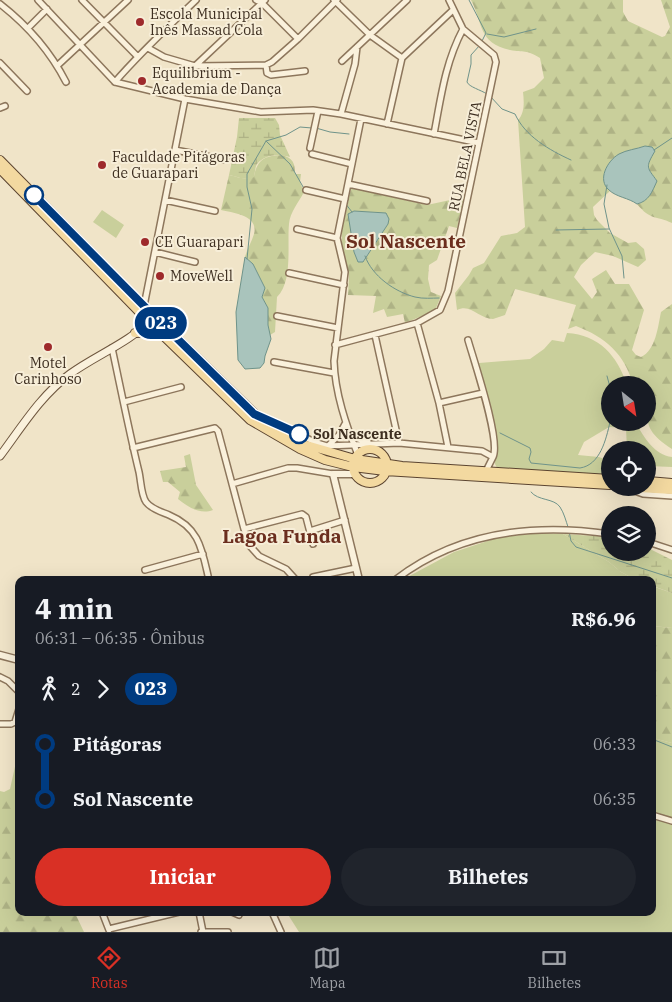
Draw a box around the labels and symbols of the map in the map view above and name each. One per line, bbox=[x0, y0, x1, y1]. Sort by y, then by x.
place label: Escola Municipal Inês Massad Cola bbox=[150, 5, 263, 39]
marker: Escola Municipal Inês Massad Cola bbox=[134, 16, 146, 28]
place label: Equilibrium - Academia de Dança bbox=[152, 64, 282, 98]
marker: Equilibrium - Academia de Dança bbox=[136, 75, 148, 87]
street label: RUA BELA VISTA bbox=[445, 99, 486, 213]
place label: Faculdade Pitágoras de Guarapari bbox=[112, 148, 245, 182]
marker: Faculdade Pitágoras de Guarapari bbox=[96, 159, 108, 171]
unlabelled marker bbox=[24, 185, 44, 205]
district label: Sol Nascente bbox=[346, 229, 466, 253]
place label: CE Guarapari bbox=[155, 233, 244, 251]
marker: CE Guarapari bbox=[139, 236, 151, 248]
place label: MoveWell bbox=[170, 267, 233, 285]
marker: MoveWell bbox=[154, 270, 166, 282]
line badge: 023 bbox=[132, 307, 190, 339]
marker: Motel Carinhoso bbox=[42, 341, 54, 353]
place label: Motel Carinhoso bbox=[14, 354, 82, 388]
north arrow bbox=[601, 376, 656, 431]
marker: Sol Nascente bbox=[289, 424, 309, 444]
place label: Sol Nascente bbox=[313, 425, 402, 443]
district label: Lagoa Funda bbox=[222, 524, 342, 548]

